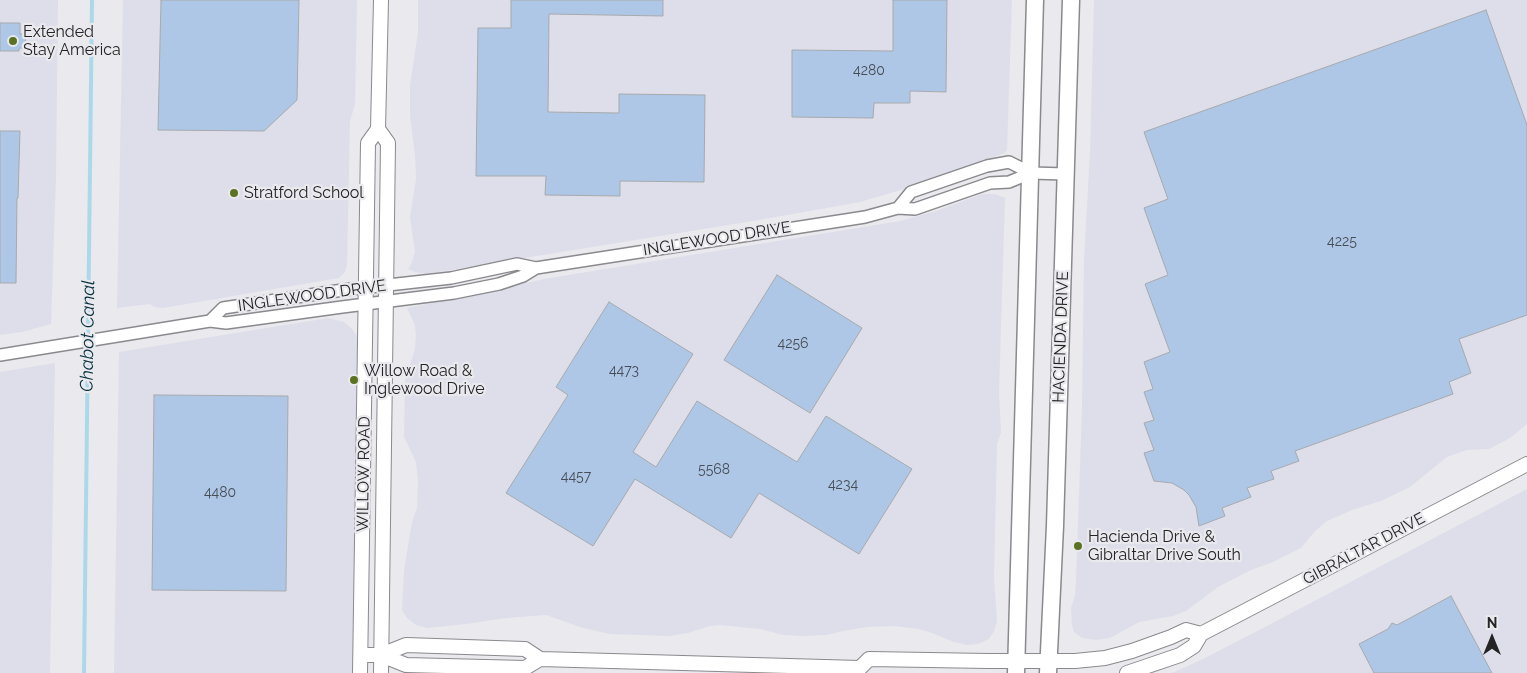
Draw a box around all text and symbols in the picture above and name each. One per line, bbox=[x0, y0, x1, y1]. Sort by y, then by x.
place label: Extended Stay America bbox=[23, 22, 121, 60]
marker: Extended Stay America bbox=[7, 35, 19, 47]
house number: 4280 bbox=[853, 63, 885, 79]
place label: Stratford School bbox=[244, 183, 364, 203]
marker: Stratford School bbox=[228, 187, 240, 199]
street label: INGLEWOOD DRIVE bbox=[642, 218, 792, 260]
house number: 4225 bbox=[1327, 234, 1357, 250]
street label: HACIENDA DRIVE bbox=[1049, 271, 1073, 403]
street label: INGLEWOOD DRIVE bbox=[237, 276, 387, 316]
water label: Chabot Canal bbox=[76, 280, 100, 392]
house number: 4256 bbox=[777, 336, 809, 352]
place label: Willow Road & Inglewood Drive bbox=[364, 361, 485, 399]
house number: 4473 bbox=[609, 363, 639, 379]
marker: Willow Road & Inglewood Drive bbox=[348, 374, 360, 386]
street label: WILLOW ROAD bbox=[353, 416, 375, 532]
house number: 5568 bbox=[698, 462, 730, 478]
house number: 4457 bbox=[561, 469, 591, 485]
house number: 4234 bbox=[828, 477, 858, 493]
house number: 4480 bbox=[204, 485, 236, 501]
street label: GIBRALTAR DRIVE bbox=[1300, 509, 1428, 589]
place label: Hacienda Drive & Gibraltar Drive South bbox=[1088, 527, 1241, 565]
marker: Hacienda Drive & Gibraltar Drive South bbox=[1072, 540, 1084, 552]
north arrow bbox=[1467, 613, 1517, 663]
text: N bbox=[1487, 615, 1497, 631]

